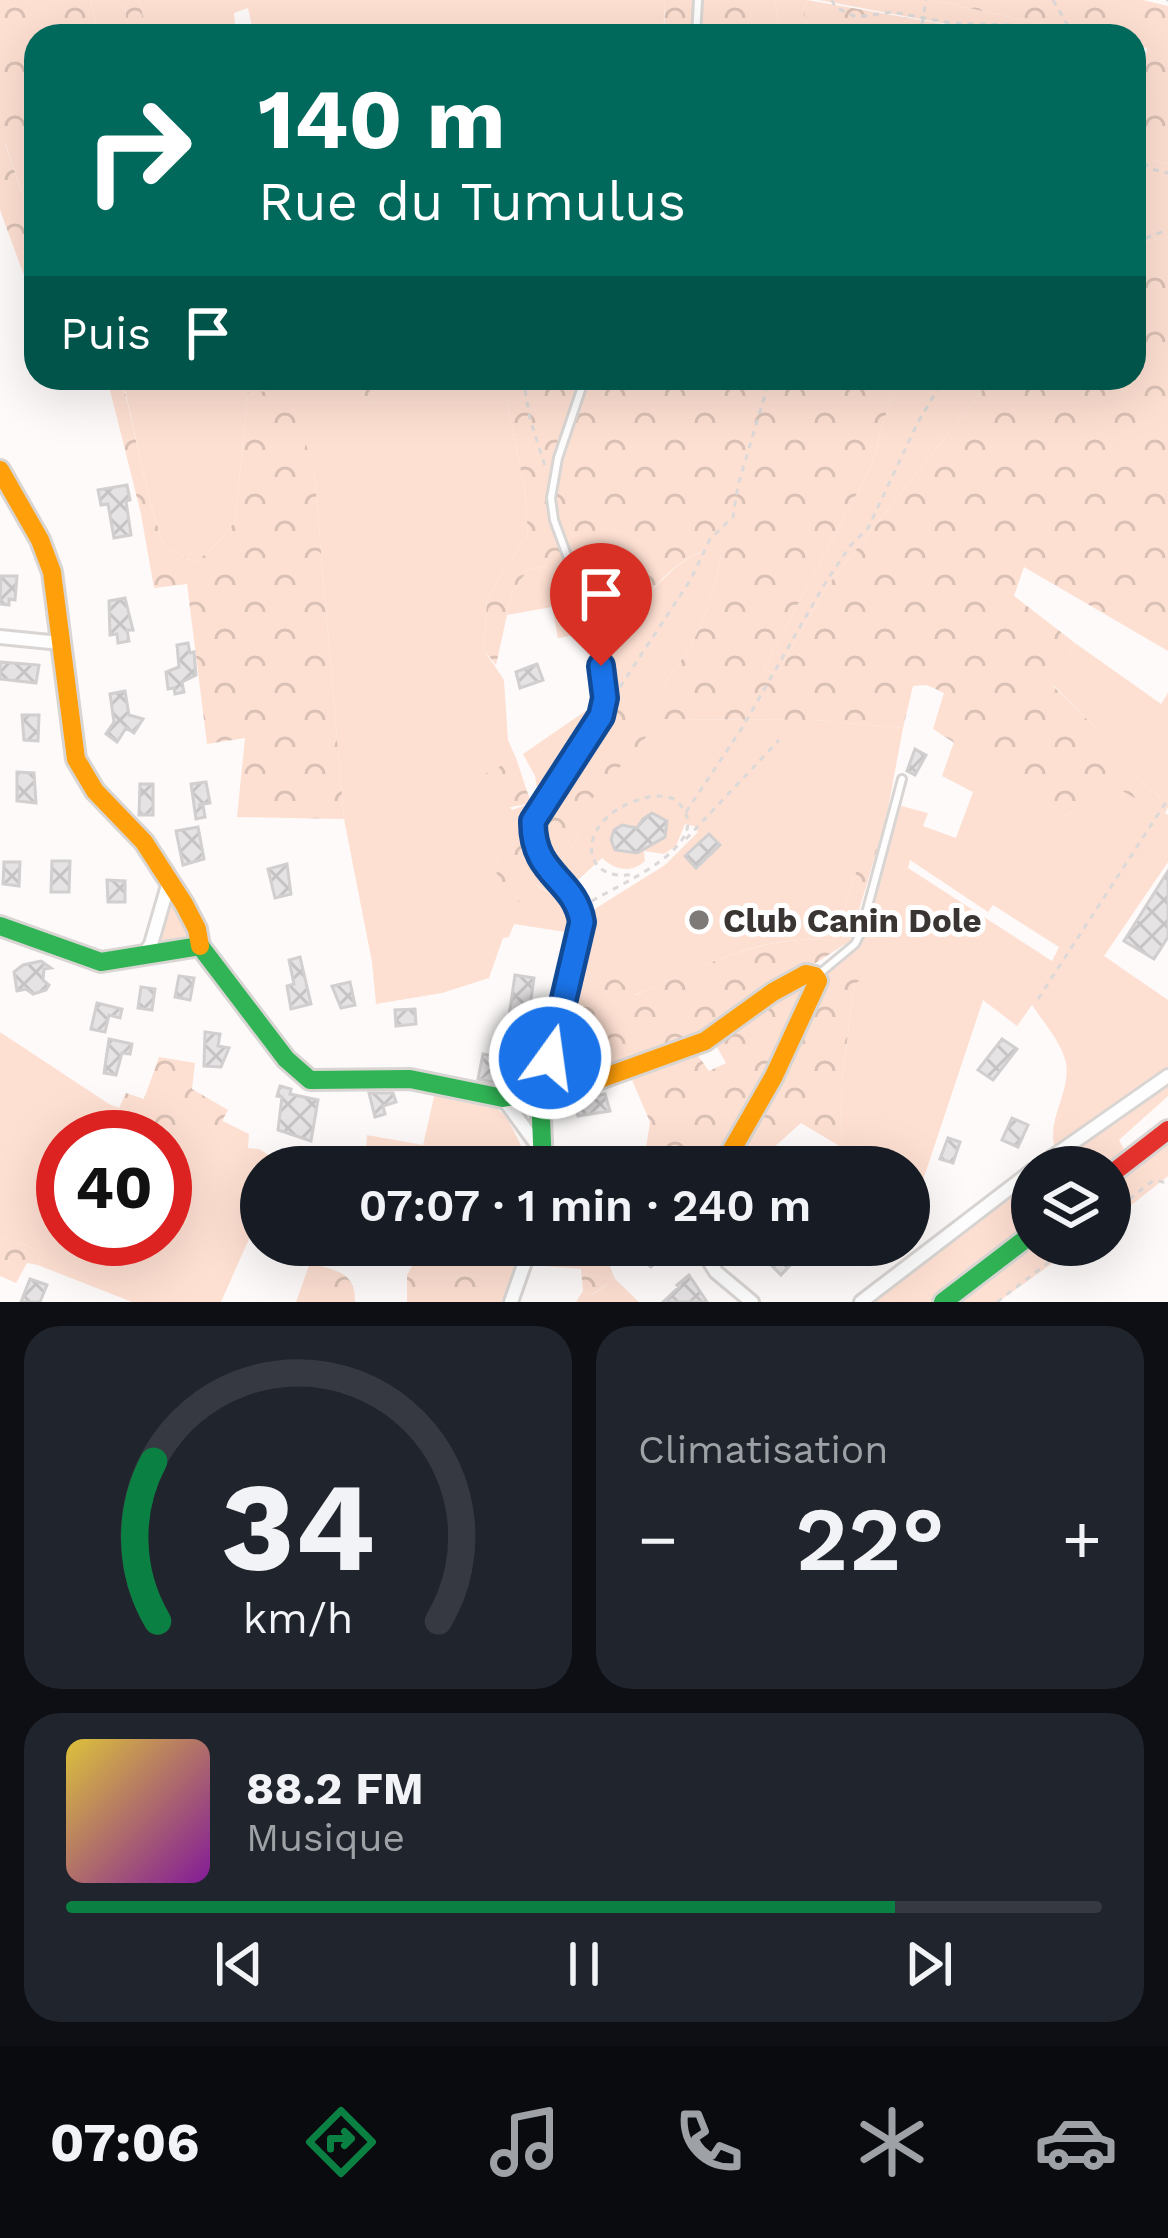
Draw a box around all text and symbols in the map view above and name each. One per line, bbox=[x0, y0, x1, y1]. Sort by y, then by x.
text: 140 m bbox=[258, 70, 506, 168]
icon: right bbox=[60, 72, 216, 228]
text: Rue du Tumulus bbox=[258, 170, 686, 233]
icon: arrive bbox=[175, 300, 241, 366]
text: Puis bbox=[60, 307, 151, 360]
pin bbox=[550, 543, 652, 666]
icon: arrive bbox=[568, 561, 634, 627]
place label: Club Canin Dole bbox=[723, 901, 982, 940]
marker: Club Canin Dole bbox=[686, 907, 712, 933]
position arrow bbox=[487, 995, 613, 1121]
speed limit sign: 40 bbox=[36, 1110, 192, 1266]
map controls bbox=[1011, 1146, 1131, 1266]
button: layers bbox=[1011, 1146, 1131, 1266]
text: 07:07 · 1 min · 240 m bbox=[359, 1179, 811, 1232]
text: Climatisation bbox=[638, 1427, 888, 1472]
text: 34 bbox=[221, 1454, 375, 1600]
text: 22° bbox=[795, 1486, 945, 1592]
text: − bbox=[638, 1501, 678, 1578]
text: + bbox=[1062, 1501, 1102, 1578]
text: km/h bbox=[243, 1592, 353, 1642]
text: 88.2 FM bbox=[246, 1762, 424, 1815]
text: Musique bbox=[246, 1815, 405, 1860]
icon: previous bbox=[206, 1931, 272, 1997]
icon: pause bbox=[551, 1931, 617, 1997]
icon: next bbox=[896, 1931, 962, 1997]
icon: directions bbox=[299, 2100, 383, 2184]
icon: music bbox=[483, 2100, 567, 2184]
icon: phone bbox=[667, 2100, 751, 2184]
icon: climate bbox=[850, 2100, 934, 2184]
icon: car bbox=[1034, 2100, 1118, 2184]
text: 07:06 bbox=[50, 2111, 199, 2174]

